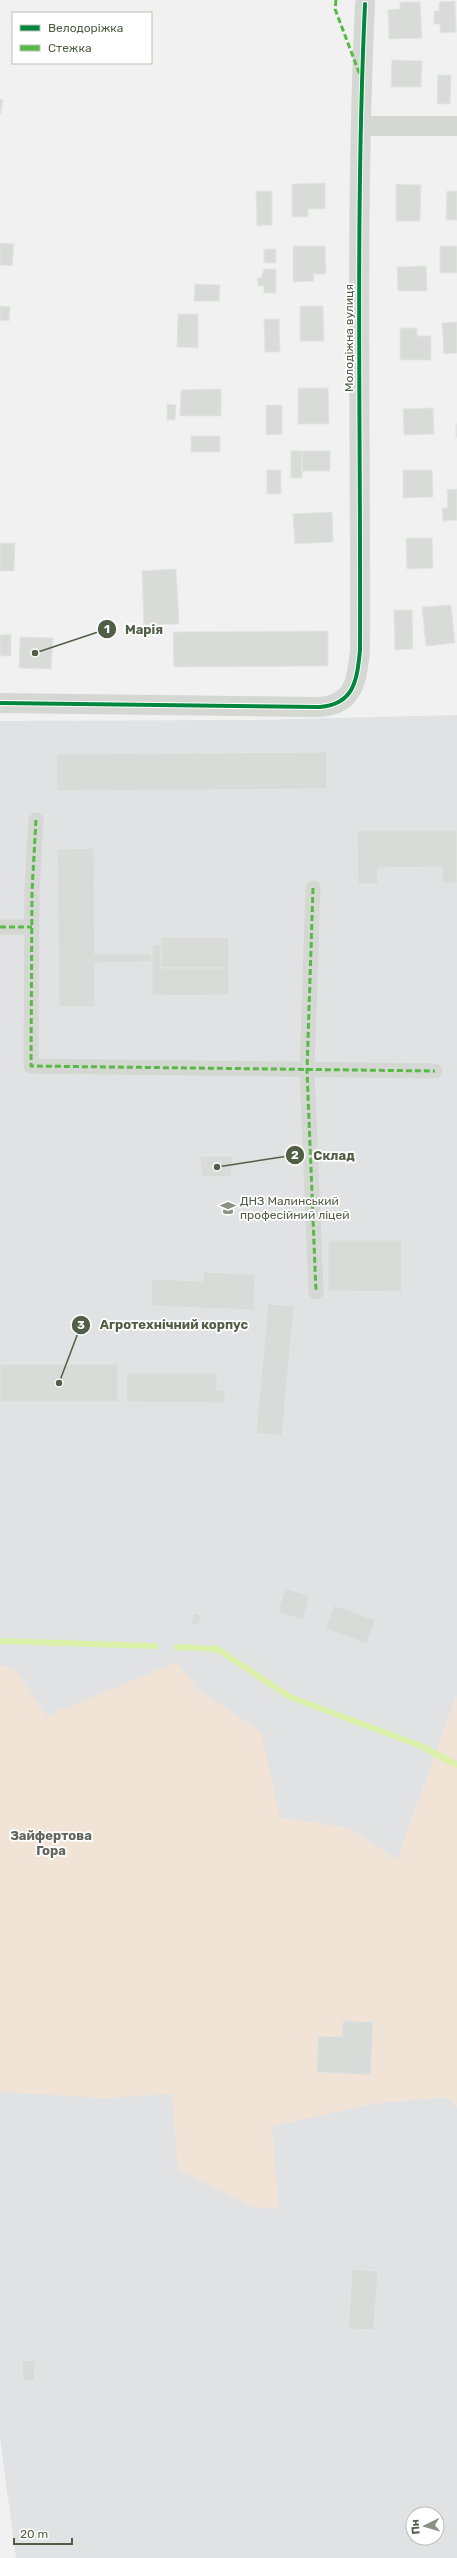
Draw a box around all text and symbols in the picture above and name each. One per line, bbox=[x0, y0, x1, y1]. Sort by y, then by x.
legend bbox=[12, 12, 152, 64]
text: Велодоріжка bbox=[48, 21, 123, 35]
text: Стежка bbox=[48, 41, 92, 55]
street label: Молодіжна вулиця bbox=[342, 284, 356, 392]
callout: Марія bbox=[97, 617, 171, 642]
text: 1 bbox=[104, 622, 110, 636]
text: Марія bbox=[125, 622, 163, 637]
callout: Склад bbox=[285, 1143, 362, 1168]
text: 2 bbox=[291, 1148, 299, 1162]
text: Склад bbox=[313, 1148, 355, 1163]
place label: ДНЗ Малинський професійний ліцей bbox=[240, 1194, 349, 1222]
school or university icon: ДНЗ Малинський професійний ліцей bbox=[219, 1199, 237, 1217]
callout: Агротехнічний корпус bbox=[71, 1312, 256, 1337]
text: Агротехнічний корпус bbox=[100, 1317, 249, 1332]
text: 3 bbox=[77, 1318, 85, 1332]
district label: Зайфертова Гора bbox=[10, 1828, 92, 1858]
north arrow bbox=[405, 2506, 445, 2546]
text: Пн bbox=[408, 2519, 423, 2535]
scale bar bbox=[14, 2520, 72, 2546]
text: 20 m bbox=[20, 2527, 48, 2541]

